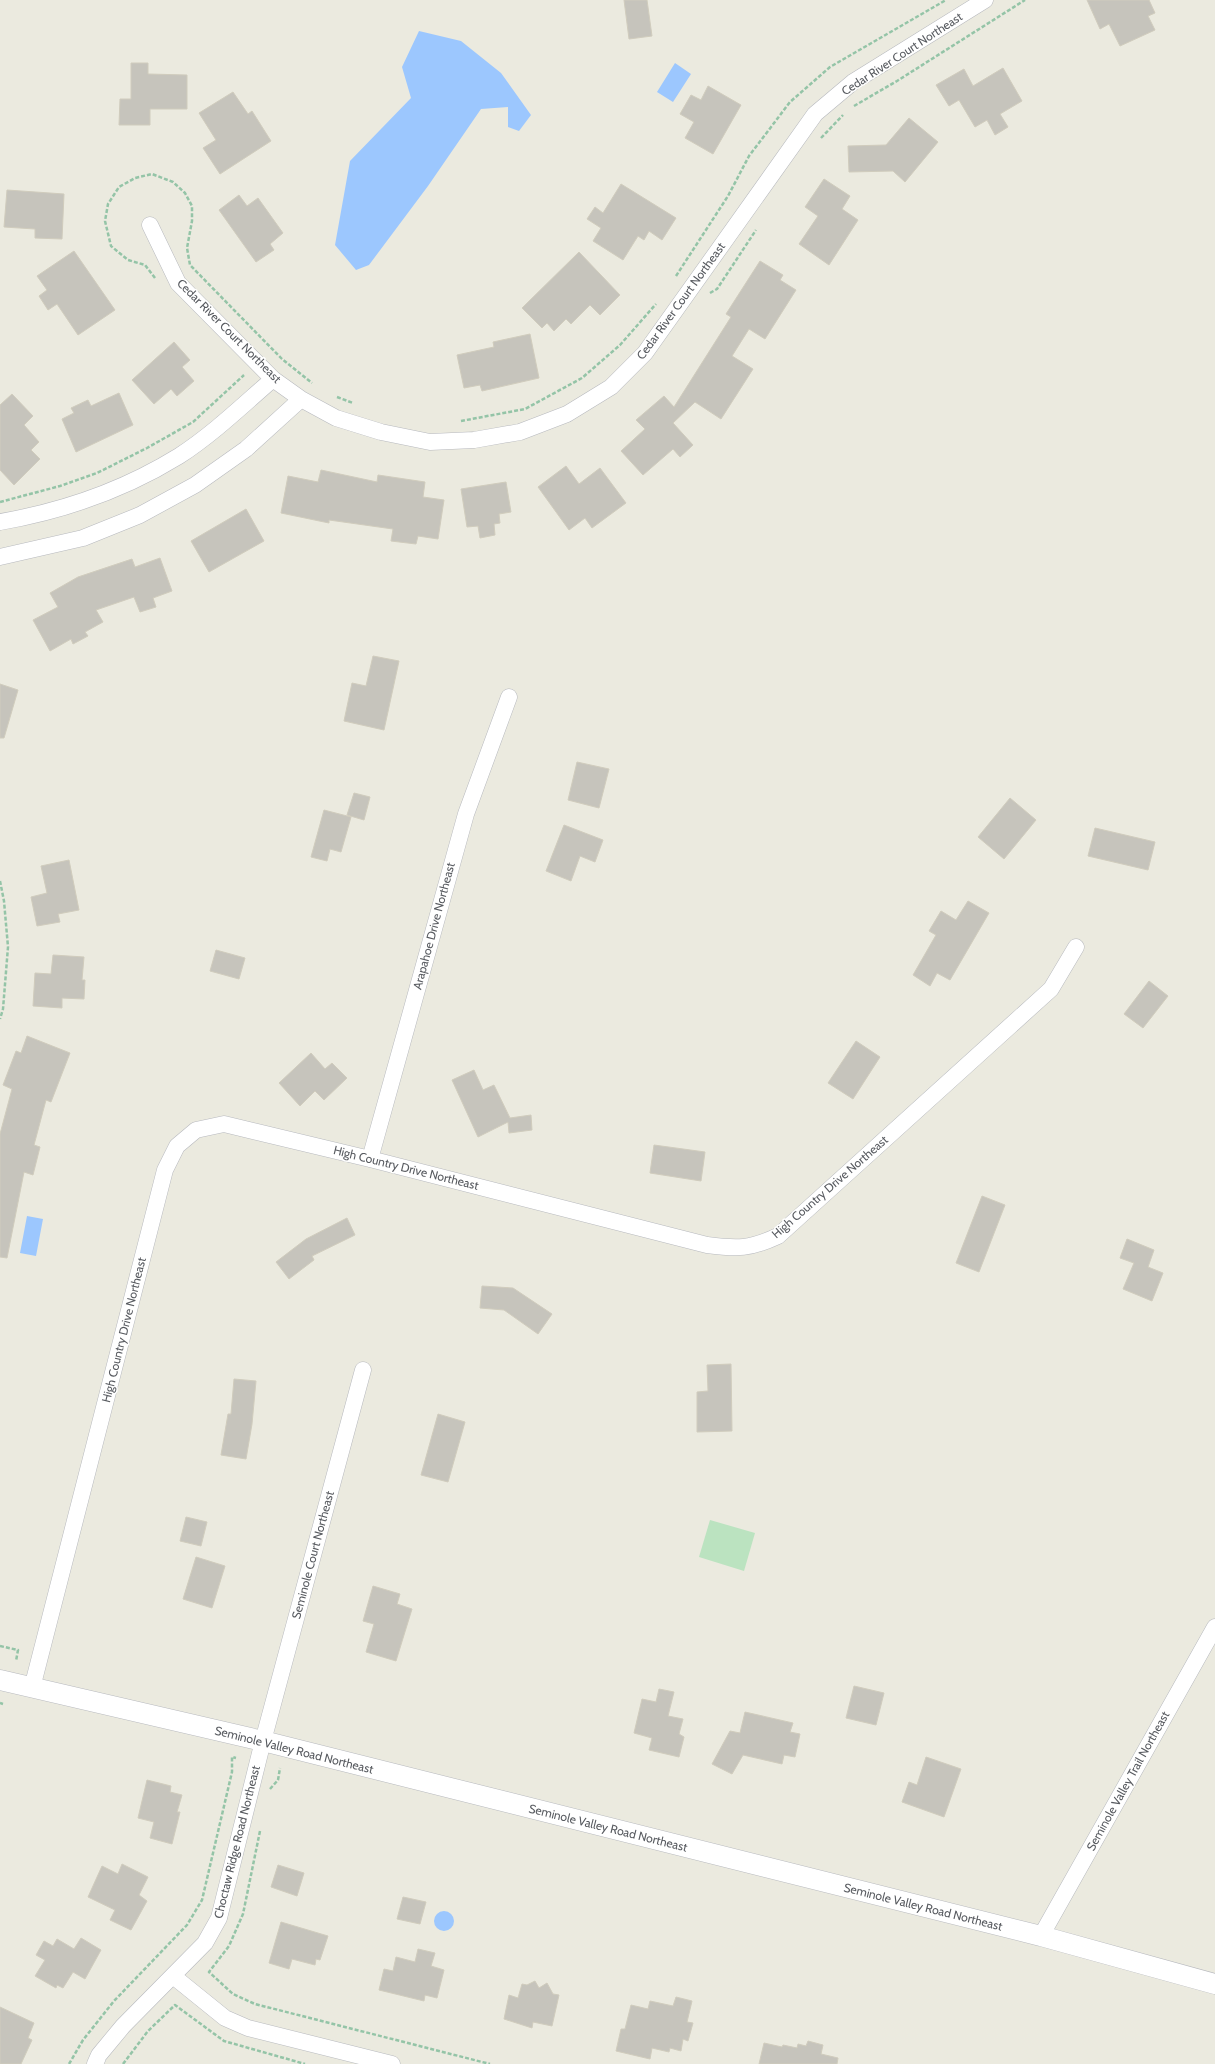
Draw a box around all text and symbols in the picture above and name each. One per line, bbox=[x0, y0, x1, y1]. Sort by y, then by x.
street label: Cedar River Court Northeast bbox=[838, 9, 965, 98]
street label: Cedar River Court Northeast bbox=[633, 239, 728, 362]
street label: Cedar River Court Northeast bbox=[174, 275, 285, 386]
street label: Arapahoe Drive Northeast bbox=[409, 861, 458, 991]
street label: High Country Drive Northeast bbox=[768, 1132, 891, 1241]
street label: High Country Drive Northeast bbox=[332, 1142, 480, 1193]
street label: High Country Drive Northeast bbox=[98, 1256, 149, 1404]
street label: Seminole Court Northeast bbox=[288, 1489, 337, 1621]
street label: Seminole Valley Trail Northeast bbox=[1083, 1708, 1172, 1853]
street label: Seminole Valley Road Northeast bbox=[213, 1723, 375, 1777]
street label: Choctaw Ridge Road Northeast bbox=[210, 1764, 263, 1920]
street label: Seminole Valley Road Northeast bbox=[527, 1801, 689, 1855]
street label: Seminole Valley Road Northeast bbox=[842, 1880, 1004, 1934]

